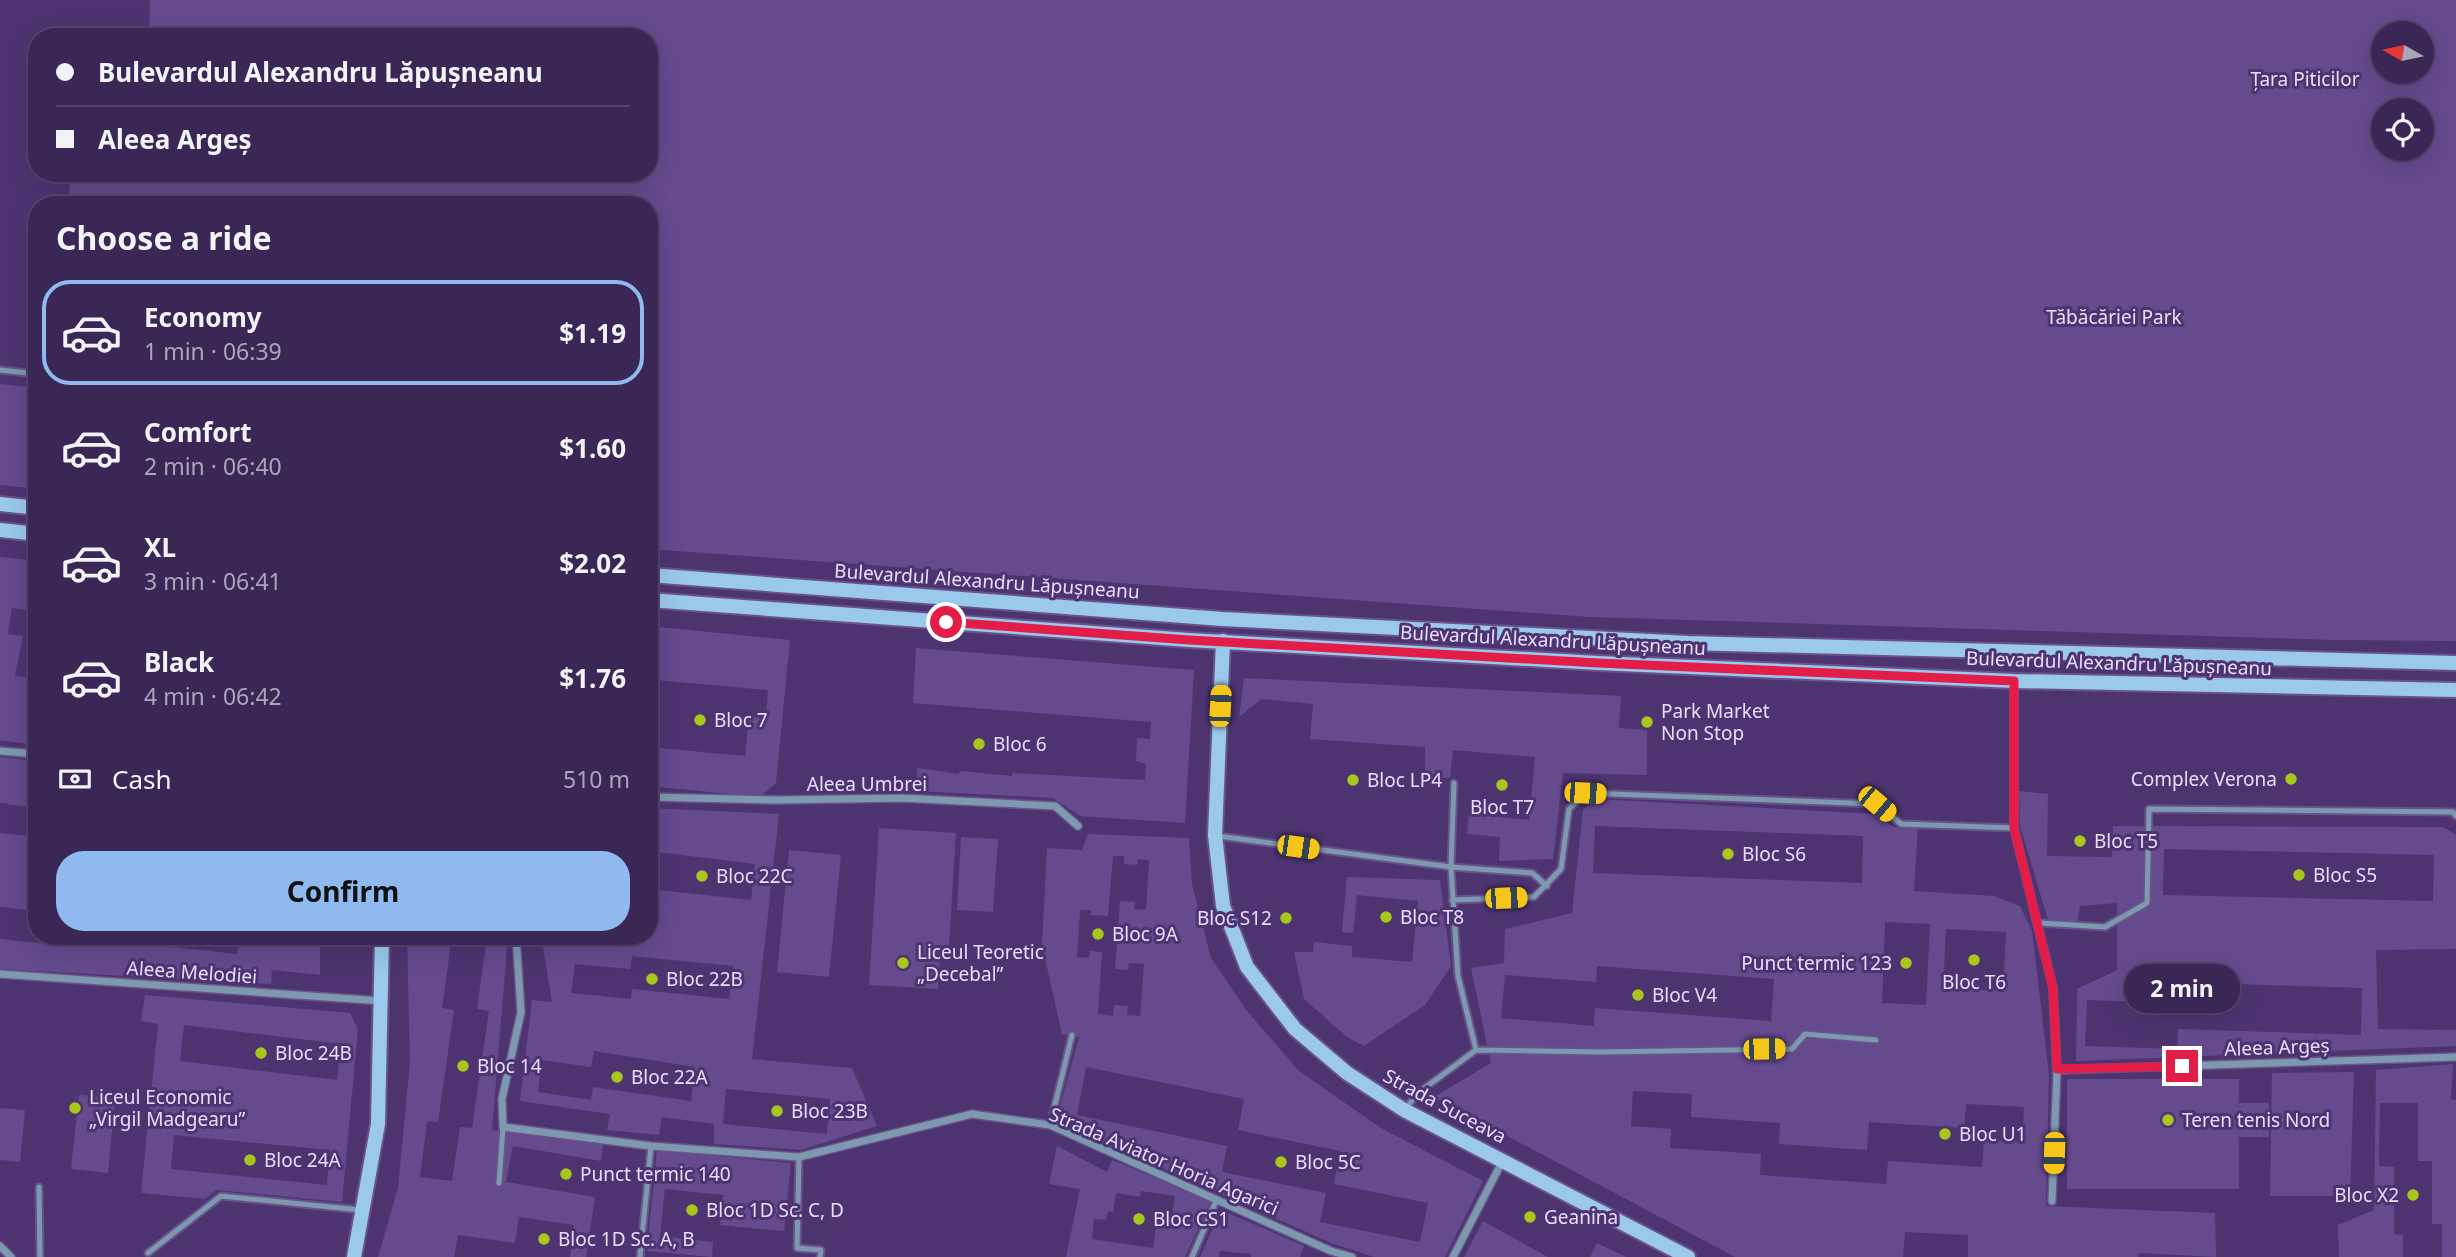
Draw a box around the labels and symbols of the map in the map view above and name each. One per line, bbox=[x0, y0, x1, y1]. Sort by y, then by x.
north arrow bbox=[2371, 21, 2434, 84]
park label: Țara Piticilor bbox=[2250, 66, 2360, 92]
park label: Tăbăcăriei Park bbox=[2046, 304, 2182, 330]
street label: Bulevardul Alexandru Lăpușneanu bbox=[833, 557, 1141, 605]
route start bbox=[930, 606, 962, 638]
street label: Bulevardul Alexandru Lăpușneanu bbox=[1399, 619, 1707, 661]
street label: Bulevardul Alexandru Lăpușneanu bbox=[1966, 645, 2272, 681]
car bbox=[1209, 684, 1232, 728]
place label: Park Market Non Stop bbox=[1661, 698, 1770, 746]
place label: Bloc 7 bbox=[714, 707, 768, 733]
marker: Bloc 7 bbox=[692, 712, 708, 728]
marker: Park Market Non Stop bbox=[1639, 714, 1655, 730]
place label: Bloc 6 bbox=[993, 731, 1047, 757]
marker: Bloc 6 bbox=[971, 736, 987, 752]
place label: Complex Verona bbox=[2131, 766, 2277, 792]
place label: Bloc LP4 bbox=[1367, 767, 1442, 793]
street label: Aleea Umbrei bbox=[807, 771, 927, 797]
marker: Complex Verona bbox=[2283, 771, 2299, 787]
marker: Bloc LP4 bbox=[1345, 772, 1361, 788]
marker: Bloc T7 bbox=[1494, 777, 1510, 793]
car bbox=[1564, 782, 1607, 804]
car bbox=[1855, 782, 1900, 826]
place label: Bloc T7 bbox=[1470, 794, 1534, 820]
place label: Bloc T5 bbox=[2094, 828, 2158, 854]
marker: Bloc T5 bbox=[2072, 833, 2088, 849]
car bbox=[1276, 834, 1321, 860]
place label: Bloc S6 bbox=[1742, 841, 1806, 867]
marker: Bloc S6 bbox=[1720, 846, 1736, 862]
place label: Bloc S5 bbox=[2313, 862, 2377, 888]
place label: Bloc 22C bbox=[716, 863, 793, 889]
marker: Bloc S5 bbox=[2291, 867, 2307, 883]
marker: Bloc 22C bbox=[694, 868, 710, 884]
car bbox=[1485, 887, 1528, 909]
place label: Bloc T8 bbox=[1400, 904, 1464, 930]
place label: Bloc S12 bbox=[1197, 905, 1272, 931]
marker: Bloc T8 bbox=[1378, 909, 1394, 925]
marker: Bloc S12 bbox=[1278, 910, 1294, 926]
place label: Bloc 9A bbox=[1112, 921, 1179, 947]
marker: Bloc 9A bbox=[1090, 926, 1106, 942]
place label: Liceul Teoretic „Decebal” bbox=[917, 939, 1044, 987]
place label: Punct termic 123 bbox=[1741, 950, 1892, 976]
marker: Bloc T6 bbox=[1966, 952, 1982, 968]
street label: Aleea Melodiei bbox=[126, 954, 258, 990]
marker: Liceul Teoretic „Decebal” bbox=[895, 955, 911, 971]
marker: Punct termic 123 bbox=[1898, 955, 1914, 971]
callout: 2 min bbox=[2124, 964, 2240, 1014]
place label: Bloc 22B bbox=[666, 966, 743, 992]
place label: Bloc T6 bbox=[1942, 969, 2006, 995]
marker: Bloc 22B bbox=[644, 971, 660, 987]
place label: Bloc V4 bbox=[1652, 982, 1717, 1008]
marker: Bloc V4 bbox=[1630, 987, 1646, 1003]
street label: Aleea Argeș bbox=[2224, 1032, 2330, 1062]
car bbox=[1743, 1038, 1786, 1060]
place label: Bloc 24B bbox=[275, 1040, 352, 1066]
marker: Bloc 24B bbox=[253, 1045, 269, 1061]
route end bbox=[2166, 1050, 2198, 1082]
place label: Bloc 14 bbox=[477, 1053, 542, 1079]
marker: Bloc 14 bbox=[455, 1058, 471, 1074]
street label: Strada Suceava bbox=[1379, 1063, 1511, 1149]
place label: Bloc 22A bbox=[631, 1064, 709, 1090]
marker: Bloc 22A bbox=[609, 1069, 625, 1085]
place label: Liceul Economic „Virgil Madgearu” bbox=[89, 1084, 245, 1132]
place label: Bloc 23B bbox=[791, 1098, 868, 1124]
marker: Liceul Economic „Virgil Madgearu” bbox=[67, 1100, 83, 1116]
street label: Strada Aviator Horia Agarici bbox=[1046, 1101, 1282, 1221]
marker: Bloc 23B bbox=[769, 1103, 785, 1119]
place label: Teren tenis Nord bbox=[2182, 1107, 2330, 1133]
marker: Teren tenis Nord bbox=[2160, 1112, 2176, 1128]
place label: Bloc U1 bbox=[1959, 1121, 2027, 1147]
marker: Bloc U1 bbox=[1937, 1126, 1953, 1142]
car bbox=[2043, 1132, 2066, 1174]
place label: Bloc 24A bbox=[264, 1147, 342, 1173]
place label: Bloc 5C bbox=[1295, 1149, 1361, 1175]
marker: Bloc 24A bbox=[242, 1152, 258, 1168]
marker: Bloc 5C bbox=[1273, 1154, 1289, 1170]
place label: Punct termic 140 bbox=[580, 1161, 731, 1187]
marker: Punct termic 140 bbox=[558, 1166, 574, 1182]
place label: Bloc X2 bbox=[2334, 1182, 2399, 1208]
marker: Bloc X2 bbox=[2405, 1187, 2421, 1203]
place label: Bloc 1D Sc. C, D bbox=[706, 1197, 844, 1223]
marker: Bloc 1D Sc. C, D bbox=[684, 1202, 700, 1218]
place label: Geanina bbox=[1544, 1204, 1618, 1230]
place label: Bloc CS1 bbox=[1153, 1206, 1229, 1232]
marker: Geanina bbox=[1522, 1209, 1538, 1225]
marker: Bloc CS1 bbox=[1131, 1211, 1147, 1227]
place label: Bloc 1D Sc. A, B bbox=[558, 1226, 695, 1252]
marker: Bloc 1D Sc. A, B bbox=[536, 1231, 552, 1247]

